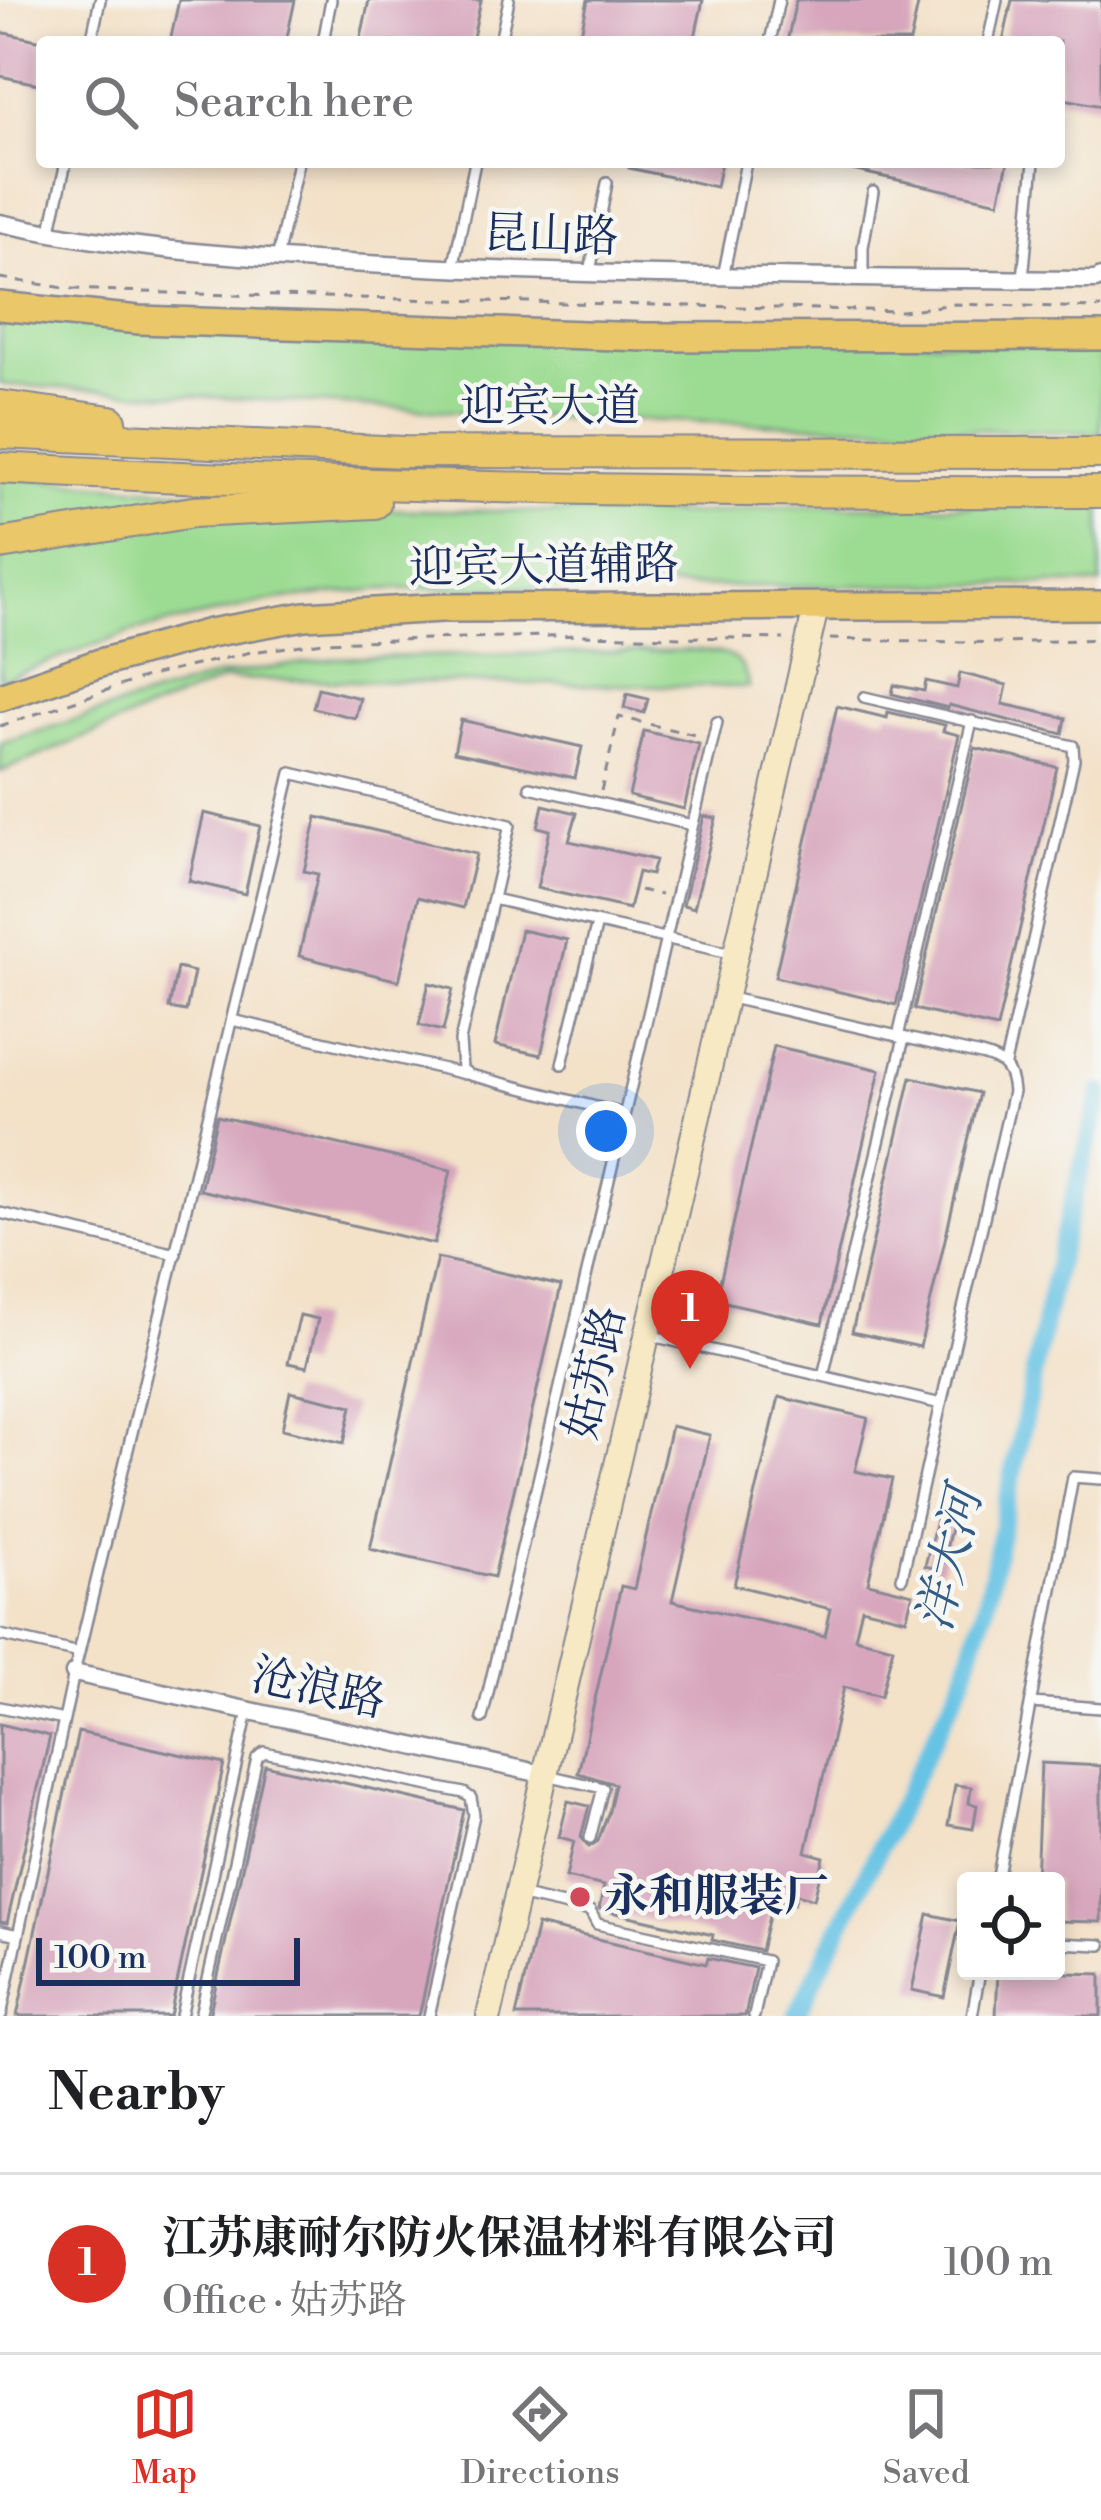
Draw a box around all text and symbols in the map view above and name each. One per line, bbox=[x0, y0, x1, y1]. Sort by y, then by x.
search box bbox=[36, 36, 1065, 168]
icon: search bbox=[78, 69, 144, 135]
text: Search here bbox=[174, 74, 414, 131]
street label: 昆山路 bbox=[483, 205, 619, 267]
street label: 迎宾大道 bbox=[460, 379, 640, 436]
street label: 迎宾大道辅路 bbox=[409, 536, 679, 598]
your location bbox=[576, 1101, 636, 1161]
pin: 1 bbox=[651, 1270, 729, 1369]
street label: 姑苏路 bbox=[553, 1301, 639, 1445]
water label: 洋大河 bbox=[906, 1475, 998, 1637]
street label: 沧浪路 bbox=[246, 1647, 390, 1731]
place label: 永和服装厂 bbox=[604, 1869, 829, 1926]
map controls bbox=[957, 1872, 1065, 1980]
button: locate bbox=[957, 1872, 1065, 1980]
marker: 永和服装厂 bbox=[567, 1884, 593, 1910]
scale bar bbox=[36, 1932, 300, 1985]
text: 100 m bbox=[54, 1938, 147, 1979]
text: Nearby bbox=[48, 2062, 224, 2126]
text: 江苏康耐尔防火保温材料有限公司 bbox=[162, 2211, 837, 2268]
text: 1 bbox=[78, 2239, 96, 2288]
text: 100 m bbox=[944, 2239, 1053, 2288]
text: Office · 姑苏路 bbox=[162, 2277, 406, 2326]
tab: Map bbox=[132, 2381, 198, 2494]
tab: Directions bbox=[461, 2381, 620, 2494]
tab: Saved bbox=[883, 2381, 969, 2494]

